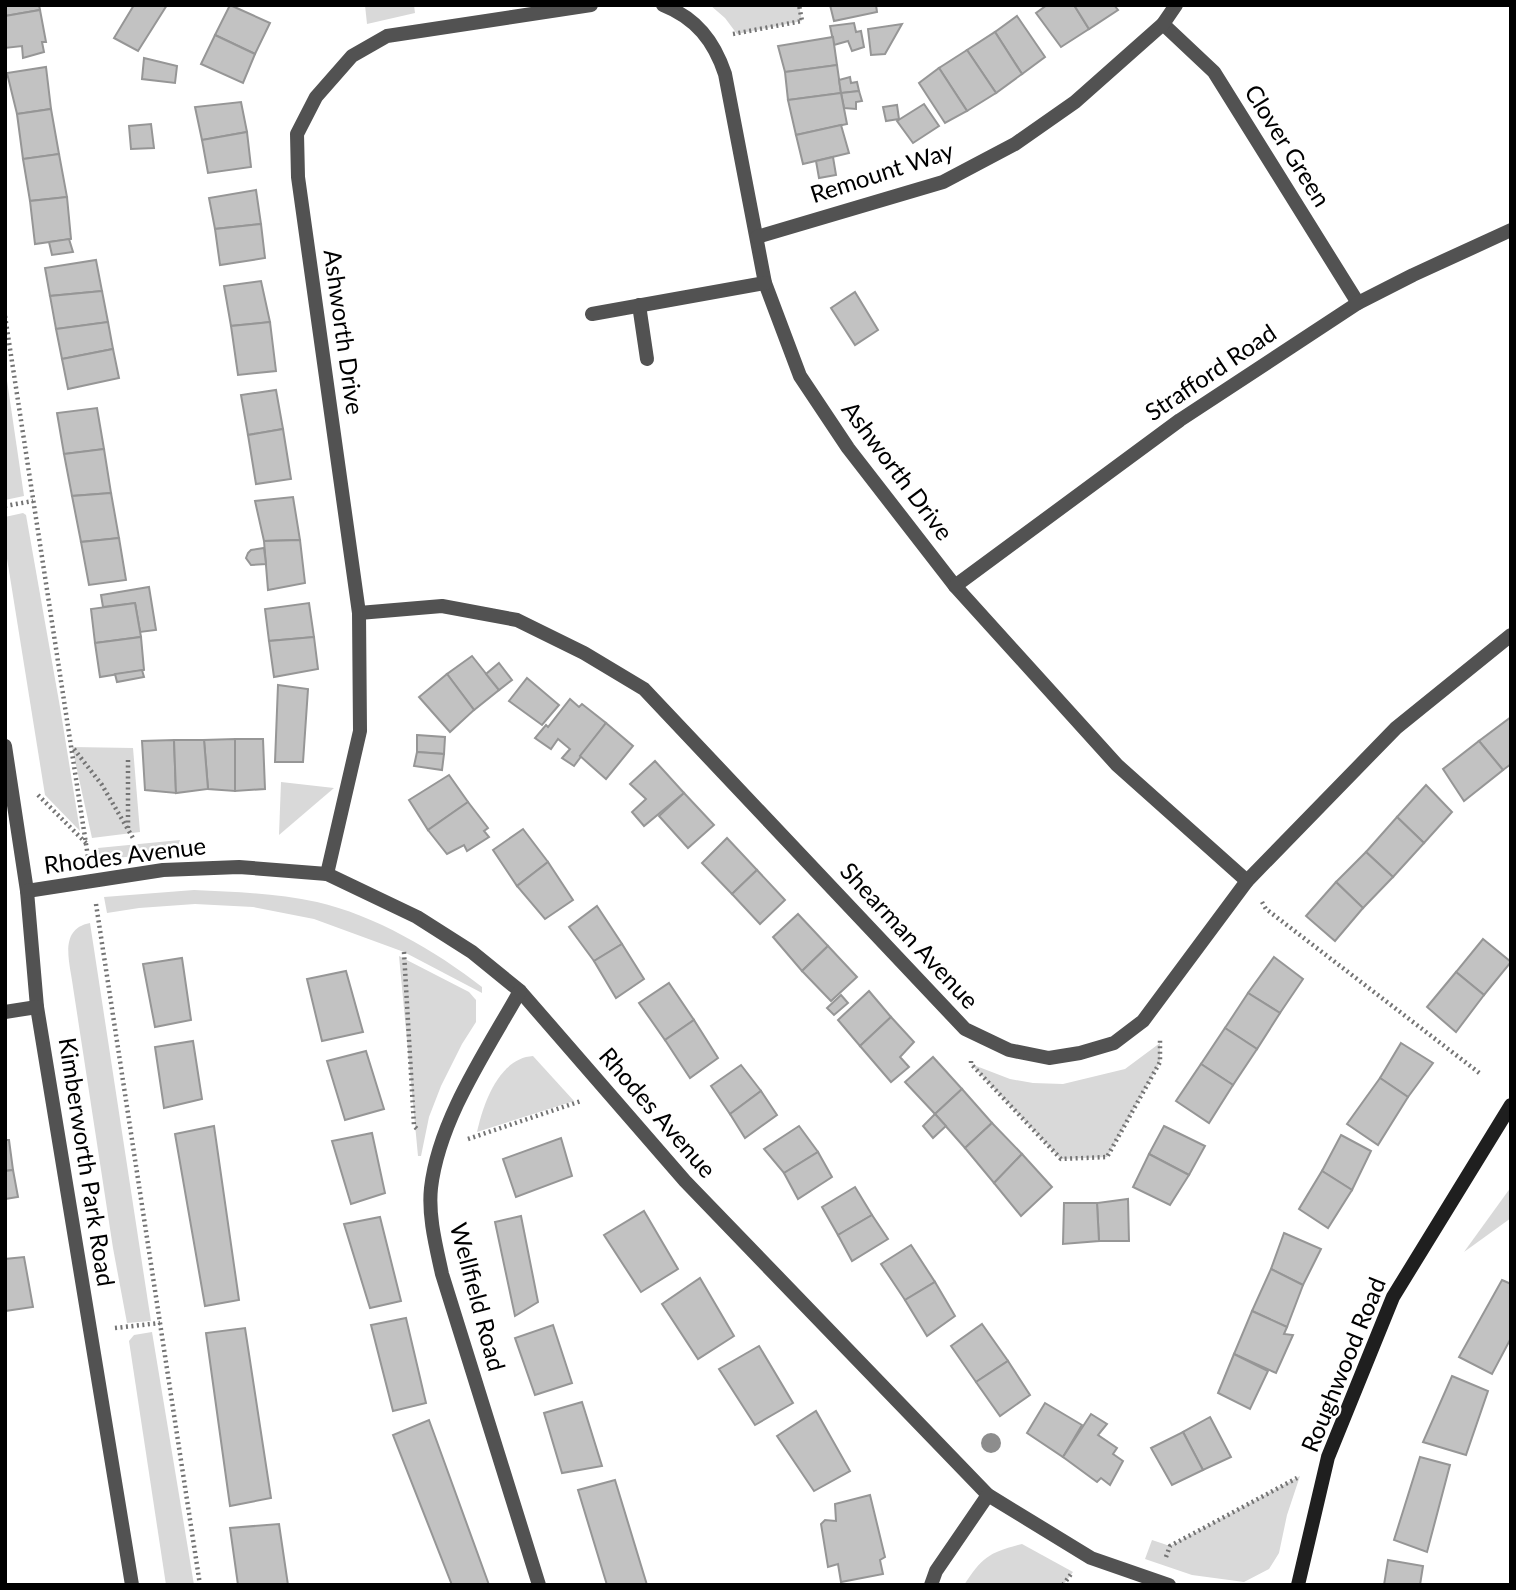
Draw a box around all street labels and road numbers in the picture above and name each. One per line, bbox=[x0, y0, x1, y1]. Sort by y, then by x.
street label: Clover Green bbox=[1239, 79, 1337, 212]
street label: Remount Way bbox=[806, 135, 957, 208]
street label: Ashworth Drive bbox=[319, 247, 370, 416]
street label: Strafford Road bbox=[1139, 317, 1281, 426]
street label: Ashworth Drive bbox=[837, 395, 960, 545]
street label: Rhodes Avenue bbox=[42, 830, 208, 879]
street label: Shearman Avenue bbox=[835, 856, 985, 1014]
street label: Kimberworth Park Road bbox=[53, 1035, 121, 1288]
street label: Rhodes Avenue bbox=[594, 1041, 723, 1183]
street label: Wellfield Road bbox=[445, 1219, 512, 1374]
street label: Roughwood Road bbox=[1294, 1273, 1391, 1456]

